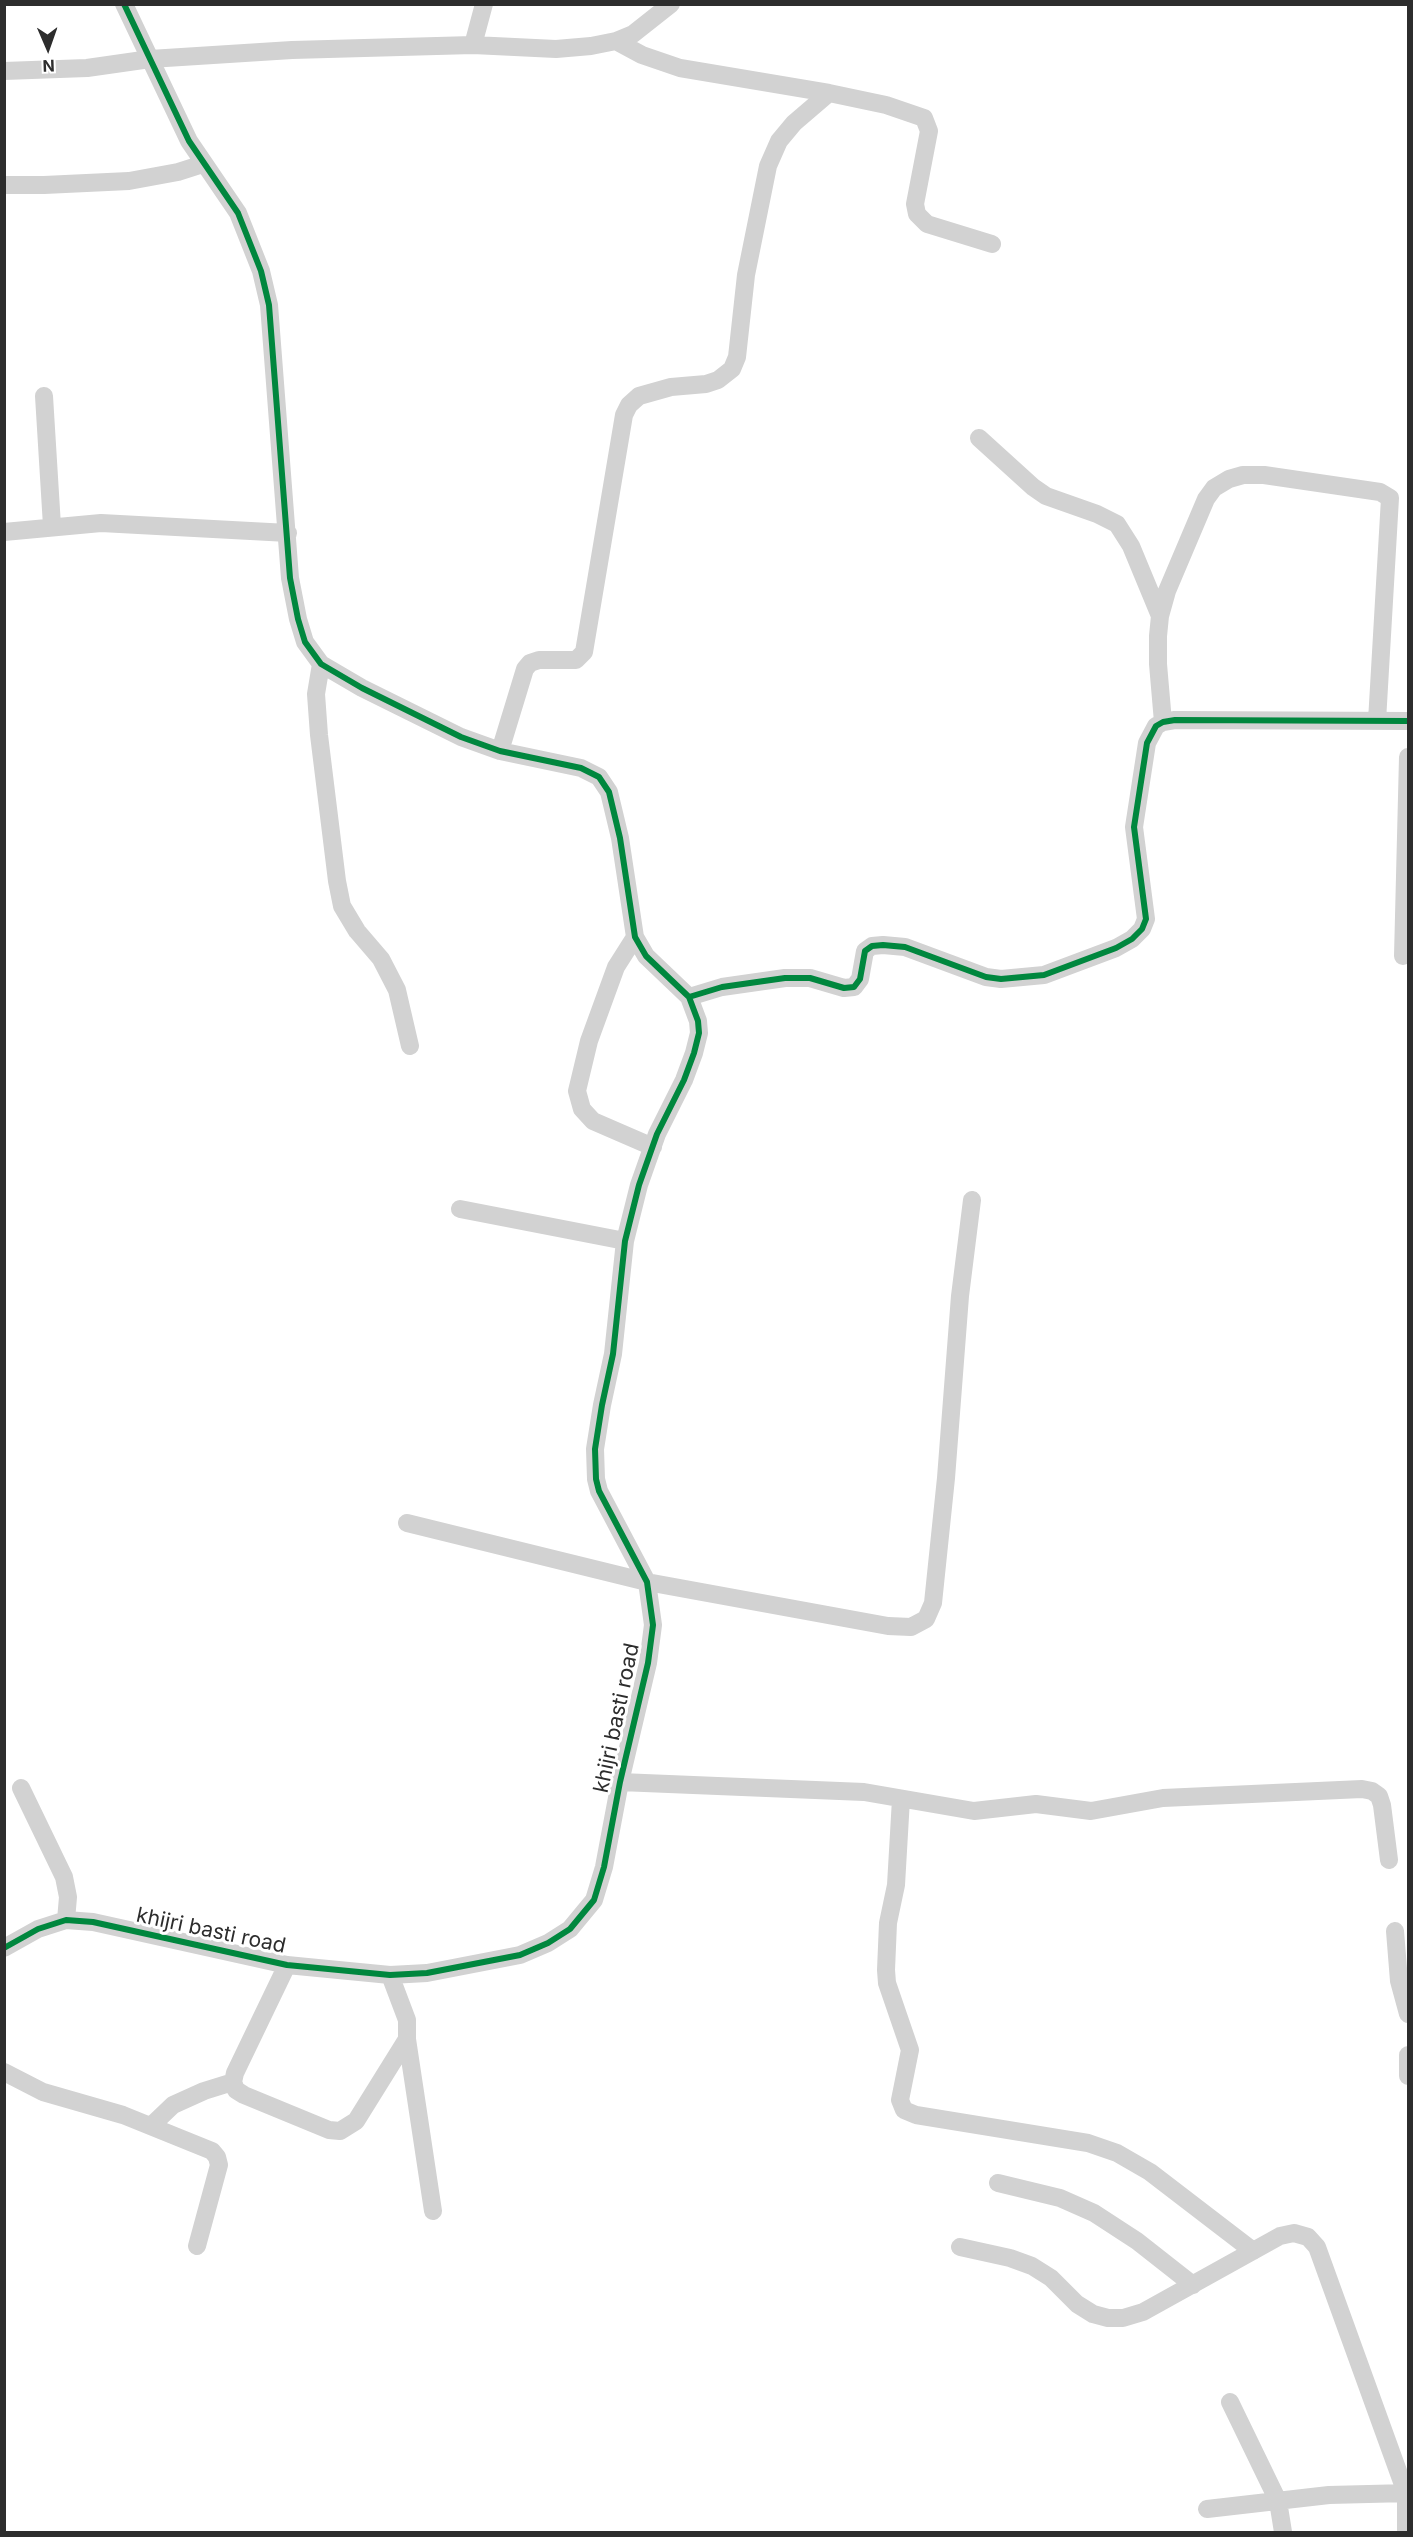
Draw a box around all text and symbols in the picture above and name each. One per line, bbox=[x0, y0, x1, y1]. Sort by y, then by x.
north arrow bbox=[18, 18, 78, 78]
text: N bbox=[42, 56, 55, 76]
street label: khijri basti road bbox=[589, 1641, 645, 1795]
street label: khijri basti road bbox=[134, 1903, 288, 1959]

